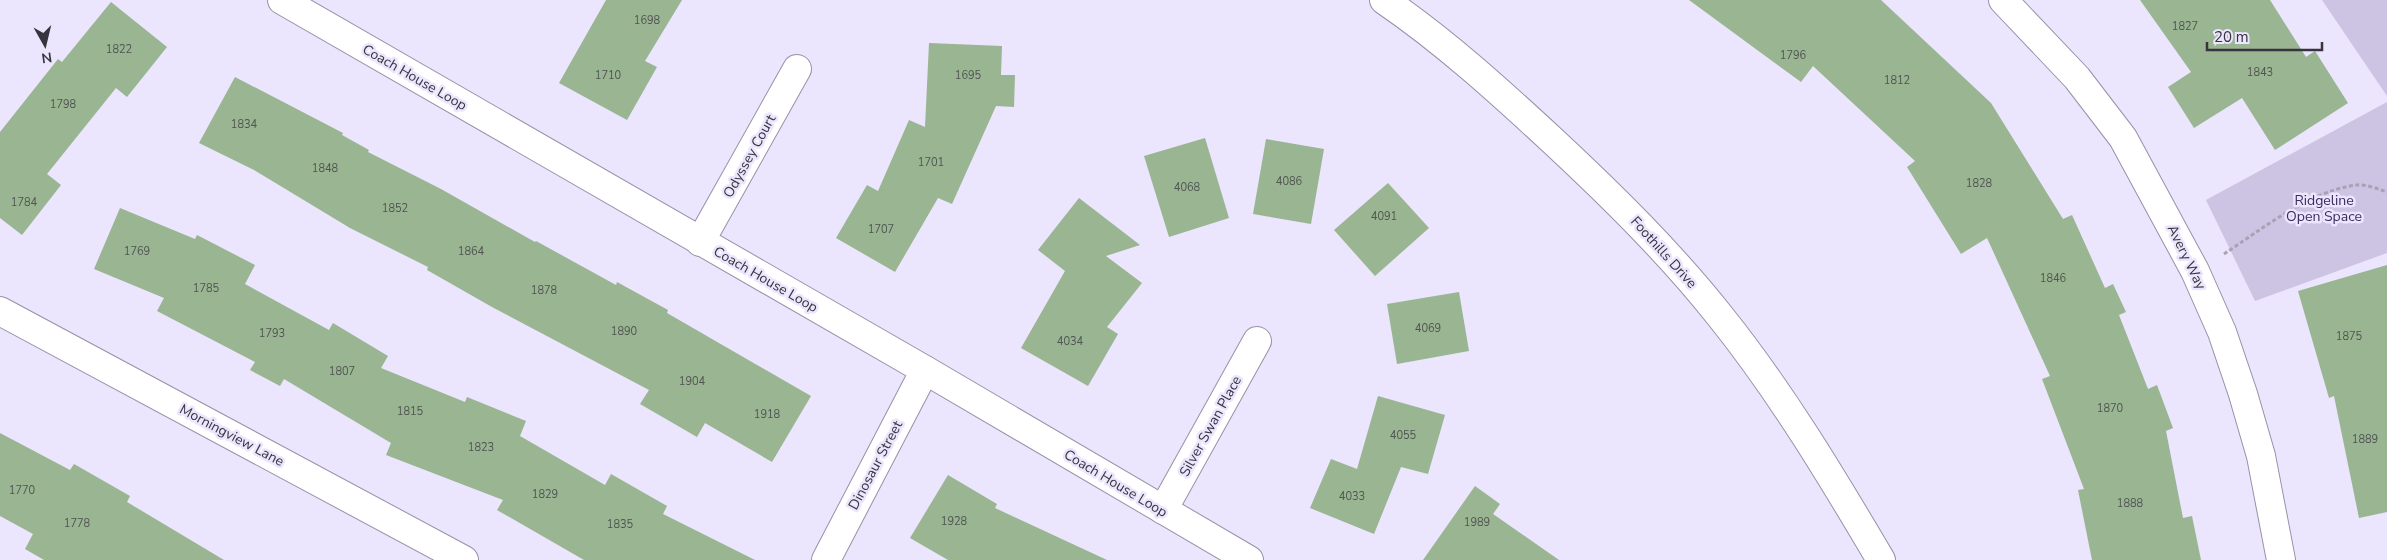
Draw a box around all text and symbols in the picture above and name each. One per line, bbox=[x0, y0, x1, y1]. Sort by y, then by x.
house number: 1698 bbox=[634, 13, 661, 28]
house number: 1827 bbox=[2172, 19, 2198, 34]
north arrow bbox=[20, 20, 70, 70]
scale bar bbox=[2207, 20, 2322, 52]
text: 20 m bbox=[2214, 27, 2249, 47]
street label: Coach House Loop bbox=[359, 40, 470, 115]
house number: 1822 bbox=[106, 42, 132, 57]
text: N bbox=[40, 47, 53, 68]
house number: 1796 bbox=[1780, 48, 1807, 63]
house number: 1843 bbox=[2247, 65, 2273, 80]
house number: 1710 bbox=[595, 68, 622, 83]
house number: 1695 bbox=[955, 68, 982, 83]
house number: 1812 bbox=[1884, 73, 1910, 88]
house number: 1798 bbox=[50, 97, 77, 112]
street label: Odyssey Court bbox=[719, 111, 780, 201]
house number: 1834 bbox=[231, 117, 258, 132]
house number: 1701 bbox=[918, 155, 944, 170]
house number: 1848 bbox=[312, 161, 339, 176]
house number: 4086 bbox=[1276, 174, 1303, 189]
house number: 1828 bbox=[1966, 176, 1993, 191]
house number: 4068 bbox=[1174, 180, 1201, 195]
park label: Ridgeline Open Space bbox=[2286, 191, 2362, 226]
house number: 1784 bbox=[11, 195, 38, 210]
house number: 1852 bbox=[382, 201, 408, 216]
house number: 4091 bbox=[1371, 209, 1397, 224]
street label: Foothills Drive bbox=[1626, 212, 1701, 292]
house number: 1707 bbox=[868, 222, 894, 237]
street label: Avery Way bbox=[2163, 222, 2211, 293]
street label: Coach House Loop bbox=[710, 242, 821, 317]
house number: 1769 bbox=[124, 244, 150, 259]
house number: 1864 bbox=[458, 244, 485, 259]
house number: 1846 bbox=[2040, 271, 2067, 286]
house number: 1785 bbox=[193, 281, 220, 296]
house number: 1878 bbox=[531, 283, 558, 298]
house number: 4069 bbox=[1415, 321, 1441, 336]
house number: 1890 bbox=[611, 324, 638, 339]
house number: 1793 bbox=[259, 326, 285, 341]
house number: 1875 bbox=[2336, 329, 2363, 344]
house number: 4034 bbox=[1057, 334, 1084, 349]
house number: 1807 bbox=[329, 364, 355, 379]
street label: Silver Swan Place bbox=[1175, 373, 1246, 480]
house number: 1904 bbox=[679, 374, 706, 389]
street label: Morningview Lane bbox=[176, 400, 287, 471]
house number: 1870 bbox=[2097, 401, 2124, 416]
house number: 1815 bbox=[397, 404, 424, 419]
house number: 1918 bbox=[754, 407, 781, 422]
street label: Dinosaur Street bbox=[844, 417, 907, 513]
house number: 4055 bbox=[1390, 428, 1417, 443]
house number: 1889 bbox=[2352, 432, 2378, 447]
house number: 1823 bbox=[468, 440, 494, 455]
street label: Coach House Loop bbox=[1060, 445, 1171, 522]
house number: 1770 bbox=[9, 483, 36, 498]
house number: 1829 bbox=[532, 487, 558, 502]
house number: 4033 bbox=[1339, 489, 1365, 504]
house number: 1888 bbox=[2117, 496, 2144, 511]
house number: 1928 bbox=[941, 514, 968, 529]
house number: 1989 bbox=[1464, 515, 1490, 530]
house number: 1778 bbox=[64, 516, 91, 531]
house number: 1835 bbox=[607, 517, 634, 532]

